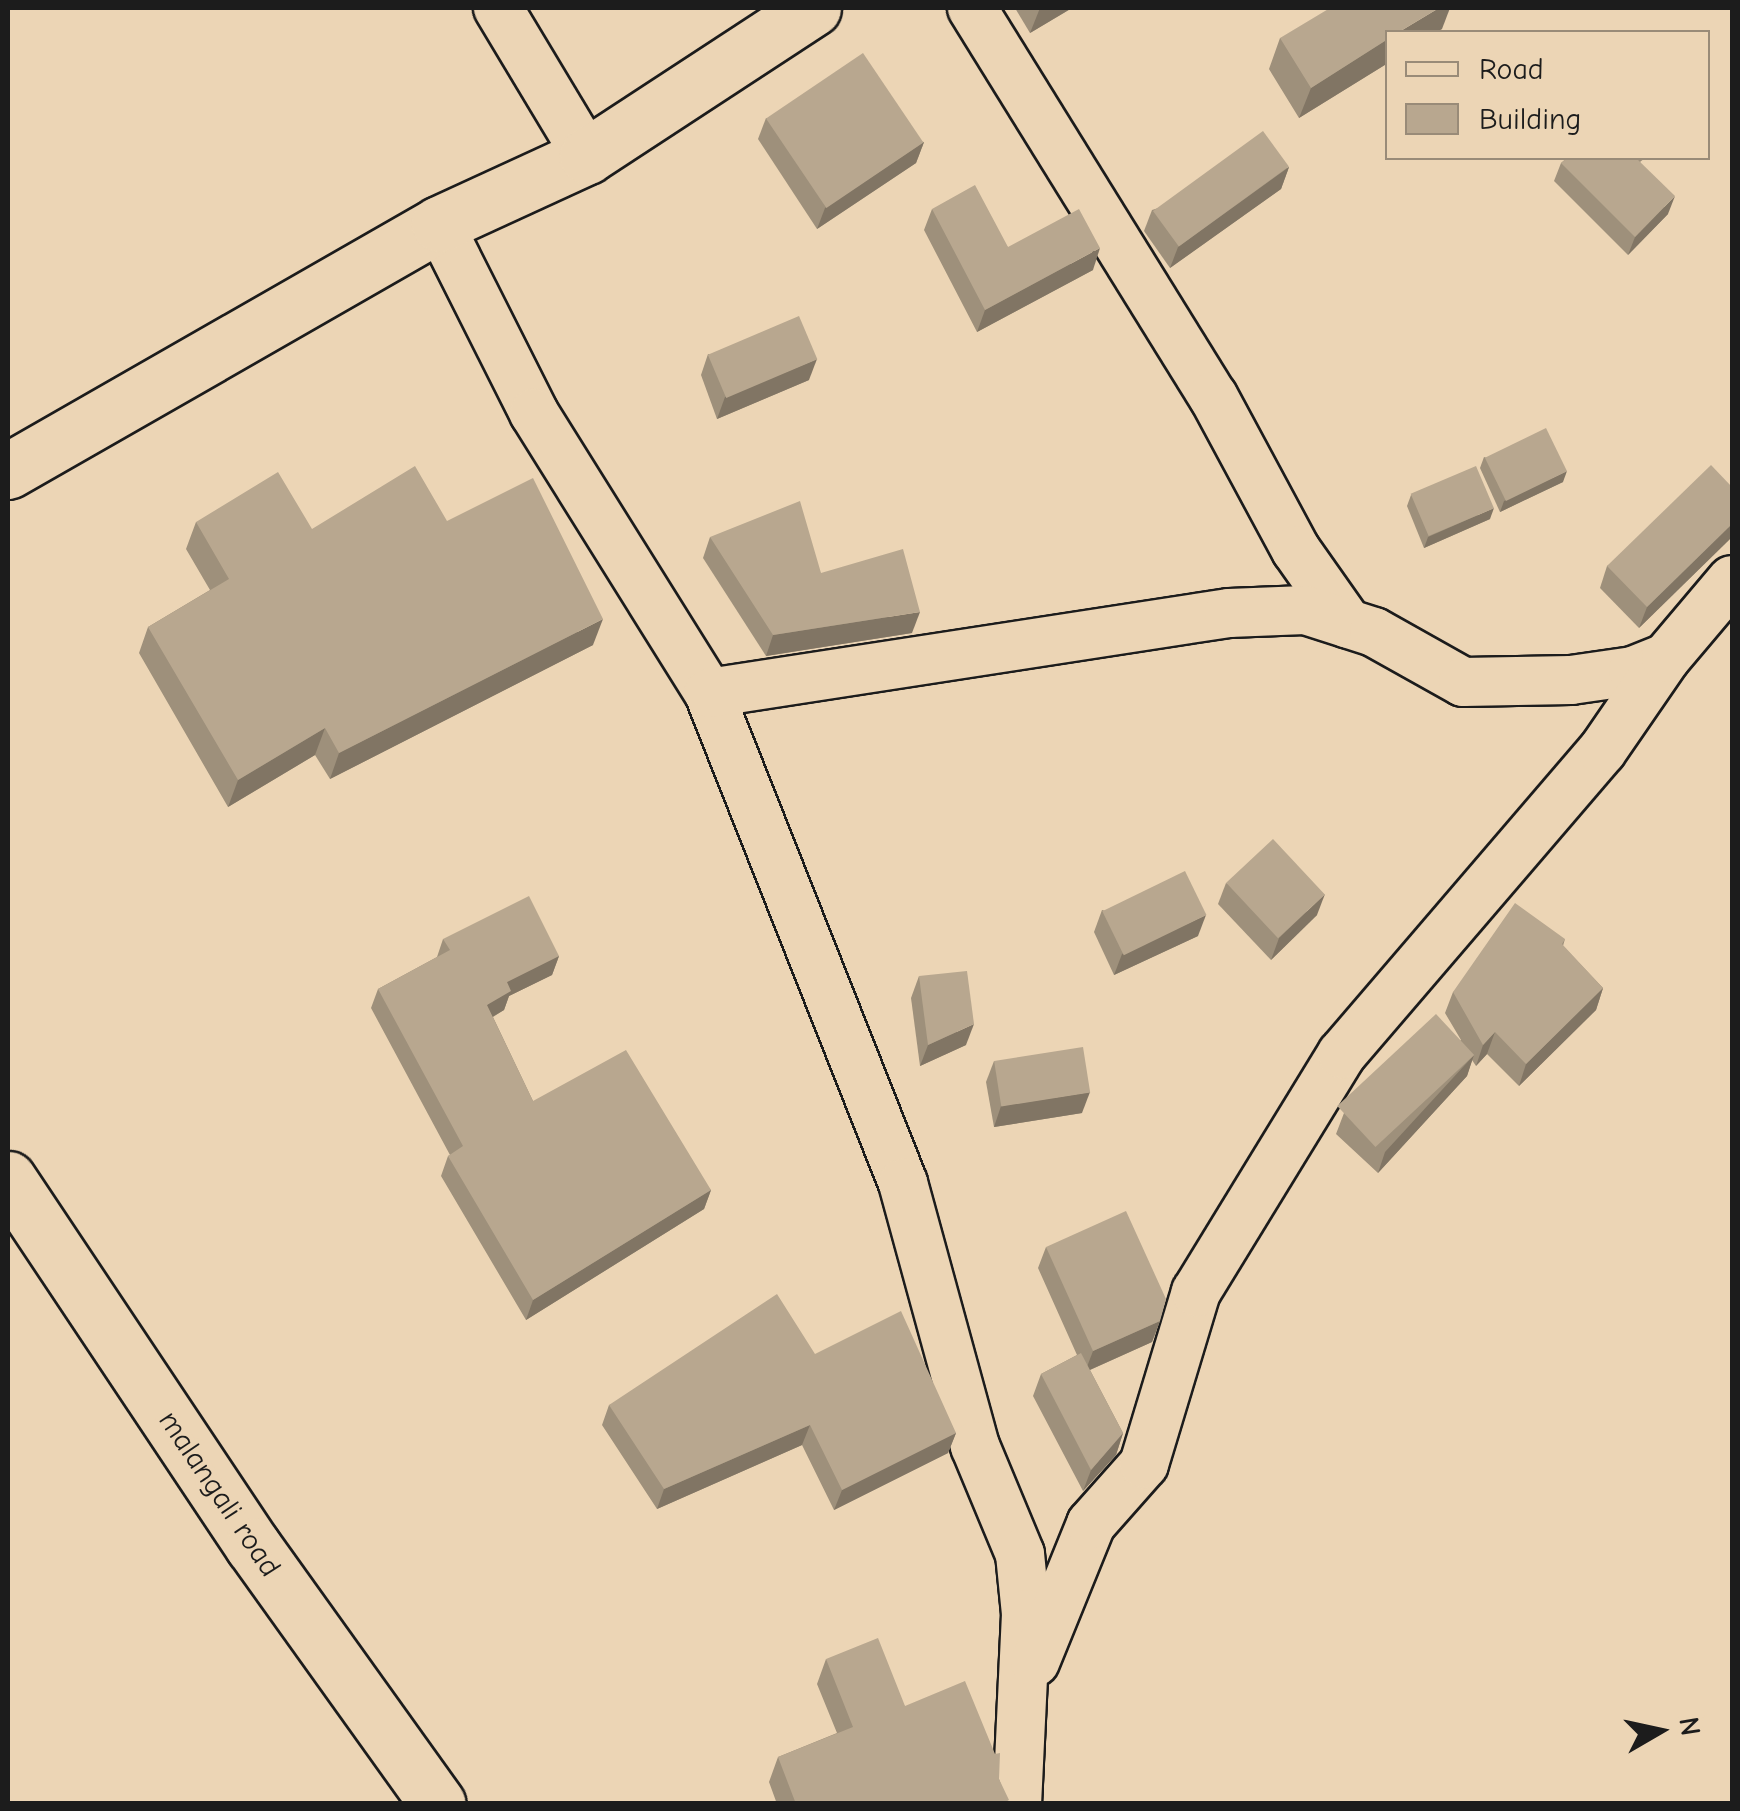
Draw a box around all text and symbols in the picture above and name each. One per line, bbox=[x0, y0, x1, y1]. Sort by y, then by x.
legend bbox=[1385, 30, 1710, 160]
text: Road bbox=[1479, 52, 1544, 87]
text: Building bbox=[1479, 102, 1582, 137]
street label: malangali road bbox=[150, 1404, 288, 1584]
north arrow bbox=[1610, 1681, 1710, 1781]
text: N bbox=[1672, 1715, 1707, 1738]

